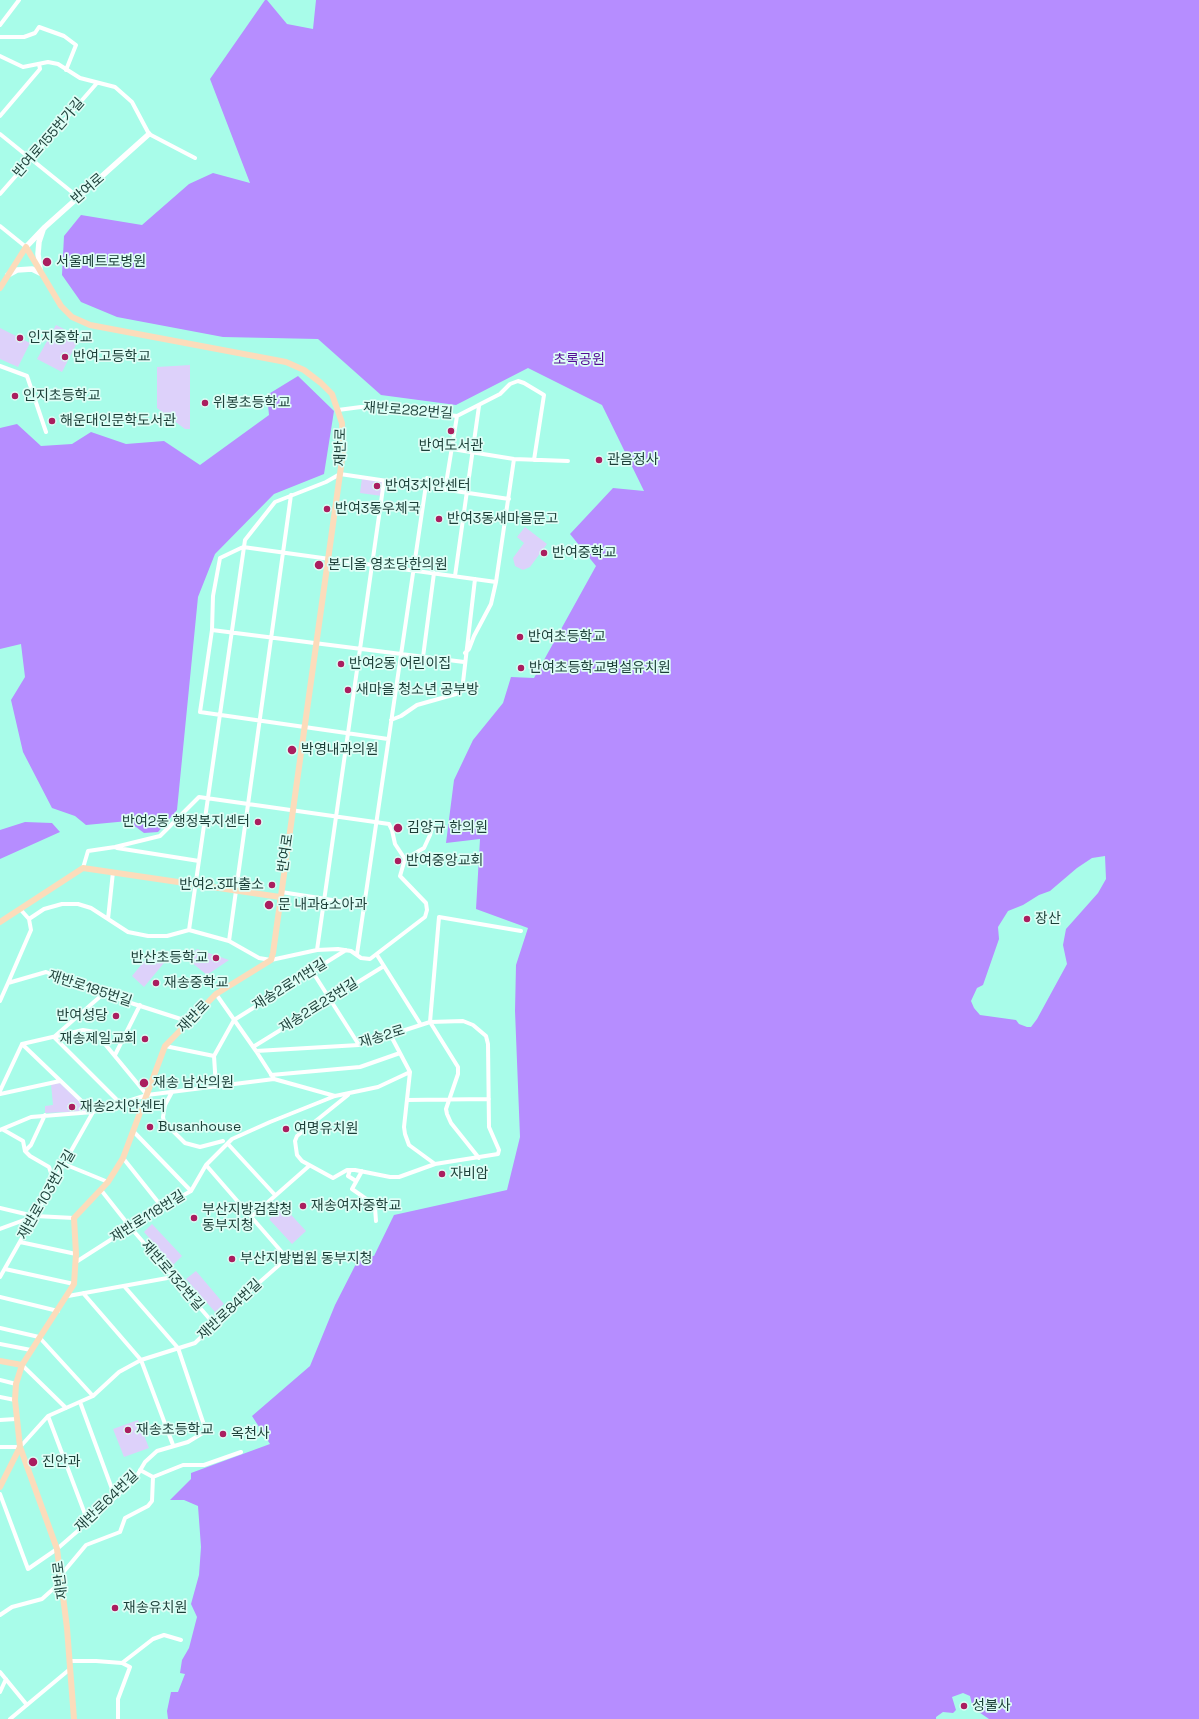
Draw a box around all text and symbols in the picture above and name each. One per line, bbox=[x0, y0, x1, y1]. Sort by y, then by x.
street label: 반여로155번가길 bbox=[10, 95, 88, 181]
street label: 반여로 bbox=[68, 170, 108, 208]
place label: 서울메트로병원 bbox=[56, 254, 146, 270]
marker: 서울메트로병원 bbox=[41, 256, 53, 268]
place label: 인지중학교 bbox=[28, 330, 92, 346]
marker: 인지중학교 bbox=[15, 333, 25, 343]
place label: 반여고등학교 bbox=[73, 349, 150, 365]
marker: 반여고등학교 bbox=[60, 352, 70, 362]
park label: 초록공원 bbox=[553, 352, 605, 368]
place label: 인지초등학교 bbox=[23, 388, 100, 404]
marker: 인지초등학교 bbox=[10, 391, 20, 401]
place label: 위봉초등학교 bbox=[213, 395, 290, 411]
marker: 위봉초등학교 bbox=[200, 398, 210, 408]
street label: 재반로282번길 bbox=[363, 399, 453, 423]
place label: 해운대인문학도서관 bbox=[60, 413, 176, 429]
marker: 해운대인문학도서관 bbox=[47, 416, 57, 426]
marker: 반여도서관 bbox=[446, 426, 456, 436]
street label: 재반로 bbox=[332, 428, 350, 466]
place label: 반여도서관 bbox=[419, 438, 483, 454]
place label: 관음정사 bbox=[607, 452, 659, 468]
marker: 관음정사 bbox=[594, 455, 604, 465]
place label: 반여3치안센터 bbox=[385, 478, 471, 494]
marker: 반여3치안센터 bbox=[372, 481, 382, 491]
place label: 반여3동우체국 bbox=[335, 501, 421, 517]
marker: 반여3동우체국 bbox=[322, 504, 332, 514]
place label: 반여3동새마을문고 bbox=[447, 511, 558, 527]
marker: 반여3동새마을문고 bbox=[434, 514, 444, 524]
place label: 반여중학교 bbox=[552, 545, 616, 561]
marker: 반여중학교 bbox=[539, 548, 549, 558]
place label: 본디올 영초당한의원 bbox=[328, 557, 448, 573]
marker: 본디올 영초당한의원 bbox=[313, 559, 325, 571]
place label: 반여초등학교 bbox=[528, 629, 605, 645]
marker: 반여초등학교 bbox=[515, 632, 525, 642]
place label: 반여2동 어린이집 bbox=[349, 656, 451, 672]
marker: 반여2동 어린이집 bbox=[336, 659, 346, 669]
place label: 반여초등학교병설유치원 bbox=[529, 660, 671, 676]
marker: 반여초등학교병설유치원 bbox=[516, 663, 526, 673]
place label: 새마을 청소년 공부방 bbox=[356, 682, 479, 698]
marker: 새마을 청소년 공부방 bbox=[343, 685, 353, 695]
place label: 박영내과의원 bbox=[301, 742, 378, 758]
marker: 박영내과의원 bbox=[286, 744, 298, 756]
place label: 반여2동 행정복지센터 bbox=[122, 814, 250, 830]
marker: 반여2동 행정복지센터 bbox=[253, 817, 263, 827]
place label: 김양규 한의원 bbox=[407, 820, 488, 836]
marker: 김양규 한의원 bbox=[392, 822, 404, 834]
street label: 반여로 bbox=[275, 833, 297, 873]
place label: 반여중앙교회 bbox=[406, 853, 483, 869]
marker: 반여중앙교회 bbox=[393, 856, 403, 866]
place label: 반여2.3파출소 bbox=[179, 877, 264, 893]
marker: 반여2.3파출소 bbox=[267, 880, 277, 890]
place label: 문 내과&소아과 bbox=[278, 897, 367, 913]
marker: 문 내과&소아과 bbox=[263, 899, 275, 911]
place label: 장산 bbox=[1035, 911, 1061, 927]
marker: 장산 bbox=[1022, 914, 1032, 924]
place label: 반산초등학교 bbox=[131, 950, 208, 966]
marker: 반산초등학교 bbox=[211, 953, 221, 963]
street label: 재송2로11번길 bbox=[250, 955, 330, 1015]
street label: 재반로185번길 bbox=[46, 968, 134, 1010]
place label: 재송중학교 bbox=[164, 975, 228, 991]
street label: 재송2로23번길 bbox=[277, 975, 361, 1037]
marker: 재송중학교 bbox=[151, 978, 161, 988]
street label: 재반로 bbox=[175, 997, 213, 1037]
place label: 반여성당 bbox=[56, 1008, 108, 1024]
marker: 반여성당 bbox=[111, 1011, 121, 1021]
street label: 재송2로 bbox=[357, 1022, 407, 1052]
place label: 재송제일교회 bbox=[60, 1031, 137, 1047]
marker: 재송제일교회 bbox=[140, 1034, 150, 1044]
place label: 재송 남산의원 bbox=[153, 1075, 234, 1091]
marker: 재송 남산의원 bbox=[138, 1077, 150, 1089]
place label: 재송2치안센터 bbox=[80, 1099, 166, 1115]
marker: 재송2치안센터 bbox=[67, 1102, 77, 1112]
place label: Busanhouse bbox=[158, 1119, 241, 1135]
place label: 여명유치원 bbox=[294, 1121, 358, 1137]
marker: Busanhouse bbox=[145, 1122, 155, 1132]
marker: 여명유치원 bbox=[281, 1124, 291, 1134]
street label: 재반로103번가길 bbox=[15, 1147, 79, 1243]
place label: 자비암 bbox=[450, 1166, 489, 1182]
marker: 자비암 bbox=[437, 1169, 447, 1179]
street label: 재반로118번길 bbox=[108, 1187, 188, 1247]
place label: 재송여자중학교 bbox=[311, 1198, 401, 1214]
marker: 재송여자중학교 bbox=[298, 1201, 308, 1211]
place label: 부산지방검찰청 동부지청 bbox=[202, 1202, 292, 1234]
marker: 부산지방검찰청 동부지청 bbox=[189, 1213, 199, 1223]
street label: 재반로132번길 bbox=[137, 1238, 207, 1314]
place label: 부산지방법원 동부지청 bbox=[240, 1251, 372, 1267]
marker: 부산지방법원 동부지청 bbox=[227, 1254, 237, 1264]
street label: 재반로84번길 bbox=[194, 1276, 266, 1344]
place label: 재송초등학교 bbox=[136, 1422, 213, 1438]
marker: 재송초등학교 bbox=[123, 1425, 133, 1435]
place label: 옥천사 bbox=[231, 1426, 270, 1442]
marker: 옥천사 bbox=[218, 1429, 228, 1439]
place label: 진안과 bbox=[42, 1454, 81, 1470]
marker: 진안과 bbox=[27, 1456, 39, 1468]
street label: 재반로64번길 bbox=[72, 1468, 142, 1536]
street label: 재반로 bbox=[50, 1560, 72, 1600]
place label: 재송유치원 bbox=[123, 1600, 187, 1616]
marker: 재송유치원 bbox=[110, 1603, 120, 1613]
place label: 성불사 bbox=[972, 1698, 1011, 1714]
marker: 성불사 bbox=[959, 1701, 969, 1711]

